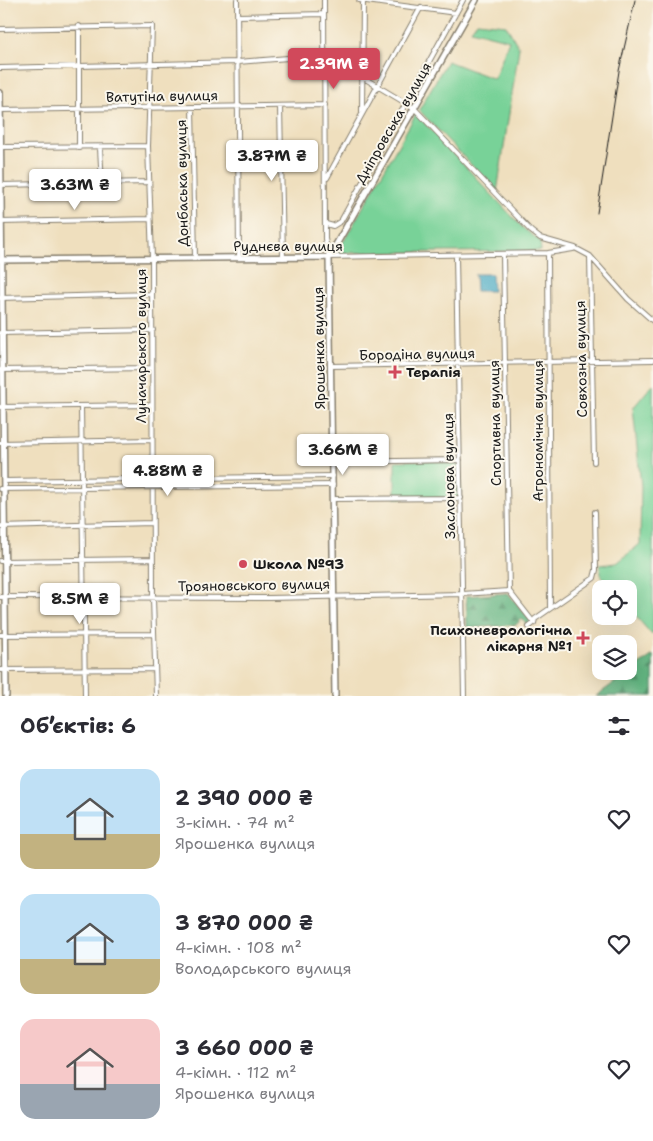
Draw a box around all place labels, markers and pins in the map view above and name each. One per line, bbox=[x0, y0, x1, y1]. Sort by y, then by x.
pin: 2.39M ₴ bbox=[288, 48, 380, 90]
pin: 3.87M ₴ bbox=[226, 140, 318, 182]
pin: 3.63M ₴ bbox=[29, 168, 121, 211]
place label: Терапія bbox=[406, 363, 461, 381]
marker: Терапія bbox=[388, 365, 402, 379]
pin: 3.66M ₴ bbox=[297, 434, 389, 476]
pin: 4.88M ₴ bbox=[122, 454, 214, 497]
place label: Школа №93 bbox=[253, 555, 344, 573]
marker: Школа №93 bbox=[237, 558, 249, 570]
pin: 8.5M ₴ bbox=[39, 582, 121, 625]
place label: Психоневрологічна лікарня №1 bbox=[430, 621, 572, 655]
marker: Психоневрологічна лікарня №1 bbox=[576, 631, 590, 645]

